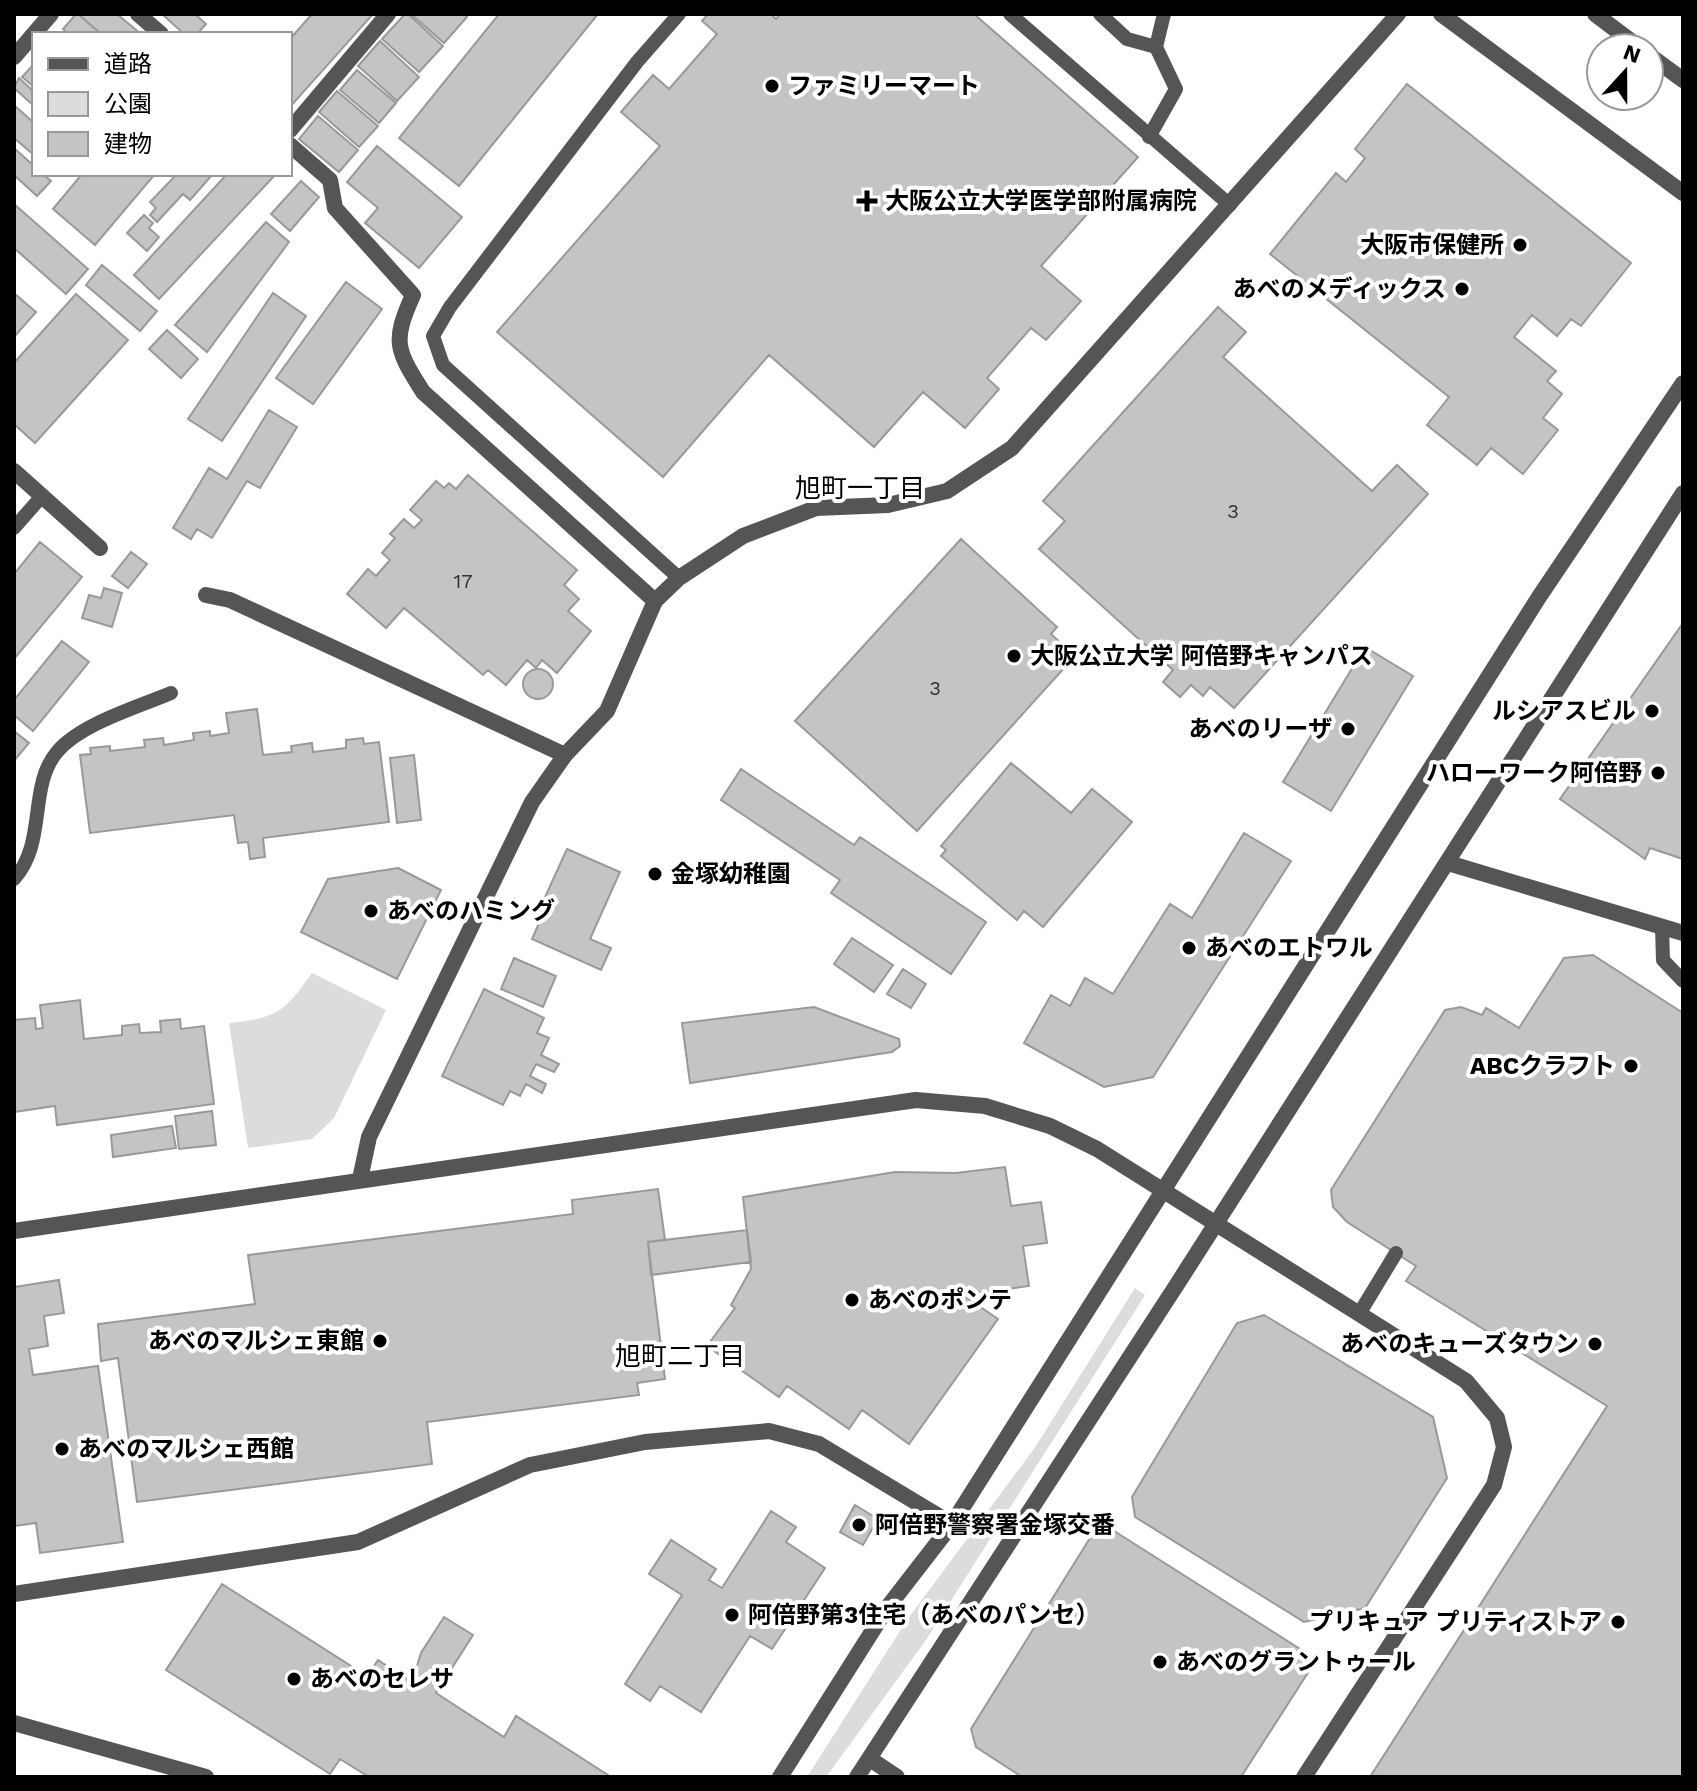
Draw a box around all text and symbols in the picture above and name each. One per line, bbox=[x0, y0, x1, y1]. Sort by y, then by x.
legend bbox=[32, 32, 292, 176]
north arrow bbox=[1585, 32, 1665, 112]
text: N bbox=[1620, 39, 1644, 68]
text: 道路 bbox=[104, 50, 152, 78]
place label: ファミリーマート bbox=[788, 72, 980, 100]
marker: ファミリーマート bbox=[763, 77, 781, 95]
text: 公園 bbox=[104, 90, 152, 118]
text: 建物 bbox=[104, 130, 152, 158]
place label: 大阪公立大学医学部附属病院 bbox=[885, 187, 1197, 215]
marker: 大阪公立大学医学部附属病院 bbox=[856, 190, 878, 212]
place label: 大阪市保健所 bbox=[1360, 231, 1504, 259]
marker: 大阪市保健所 bbox=[1511, 236, 1529, 254]
place label: あべのメディックス bbox=[1232, 275, 1446, 303]
marker: あべのメディックス bbox=[1453, 280, 1471, 298]
district label: 旭町一丁目 bbox=[795, 473, 925, 503]
house number: 3 bbox=[1227, 499, 1239, 523]
house number: 17 bbox=[453, 569, 473, 593]
place label: 大阪公立大学 阿倍野キャンパス bbox=[1030, 642, 1373, 670]
marker: 大阪公立大学 阿倍野キャンパス bbox=[1005, 647, 1023, 665]
house number: 3 bbox=[929, 676, 941, 700]
place label: ルシアスビル bbox=[1492, 697, 1636, 725]
marker: ルシアスビル bbox=[1643, 702, 1661, 720]
place label: あべのリーザ bbox=[1188, 715, 1332, 743]
marker: あべのリーザ bbox=[1339, 720, 1357, 738]
place label: ハローワーク阿倍野 bbox=[1426, 759, 1642, 787]
marker: ハローワーク阿倍野 bbox=[1649, 764, 1667, 782]
place label: 金塚幼稚園 bbox=[671, 860, 791, 888]
marker: 金塚幼稚園 bbox=[646, 865, 664, 883]
place label: あべのハミング bbox=[387, 897, 555, 925]
marker: あべのハミング bbox=[362, 902, 380, 920]
place label: あべのエトワル bbox=[1205, 934, 1373, 962]
marker: あべのエトワル bbox=[1180, 939, 1198, 957]
place label: ABCクラフト bbox=[1470, 1052, 1615, 1080]
marker: ABCクラフト bbox=[1622, 1057, 1640, 1075]
place label: あべのポンテ bbox=[868, 1286, 1012, 1314]
marker: あべのポンテ bbox=[843, 1291, 861, 1309]
place label: あべのマルシェ東館 bbox=[148, 1327, 364, 1355]
place label: あべのキューズタウン bbox=[1340, 1330, 1579, 1358]
marker: あべのマルシェ東館 bbox=[371, 1332, 389, 1350]
marker: あべのキューズタウン bbox=[1586, 1335, 1604, 1353]
district label: 旭町二丁目 bbox=[615, 1341, 745, 1371]
place label: あべのマルシェ西館 bbox=[78, 1435, 294, 1463]
marker: あべのマルシェ西館 bbox=[53, 1440, 71, 1458]
place label: 阿倍野警察署金塚交番 bbox=[875, 1511, 1115, 1539]
marker: 阿倍野警察署金塚交番 bbox=[850, 1516, 868, 1534]
place label: 阿倍野第3住宅（あべのパンセ） bbox=[748, 1601, 1099, 1629]
marker: 阿倍野第3住宅（あべのパンセ） bbox=[723, 1606, 741, 1624]
place label: プリキュア プリティストア bbox=[1309, 1608, 1602, 1636]
marker: プリキュア プリティストア bbox=[1609, 1613, 1627, 1631]
place label: あべのグラントゥール bbox=[1176, 1648, 1416, 1676]
marker: あべのグラントゥール bbox=[1151, 1653, 1169, 1671]
place label: あべのセレサ bbox=[310, 1665, 454, 1693]
marker: あべのセレサ bbox=[285, 1670, 303, 1688]

